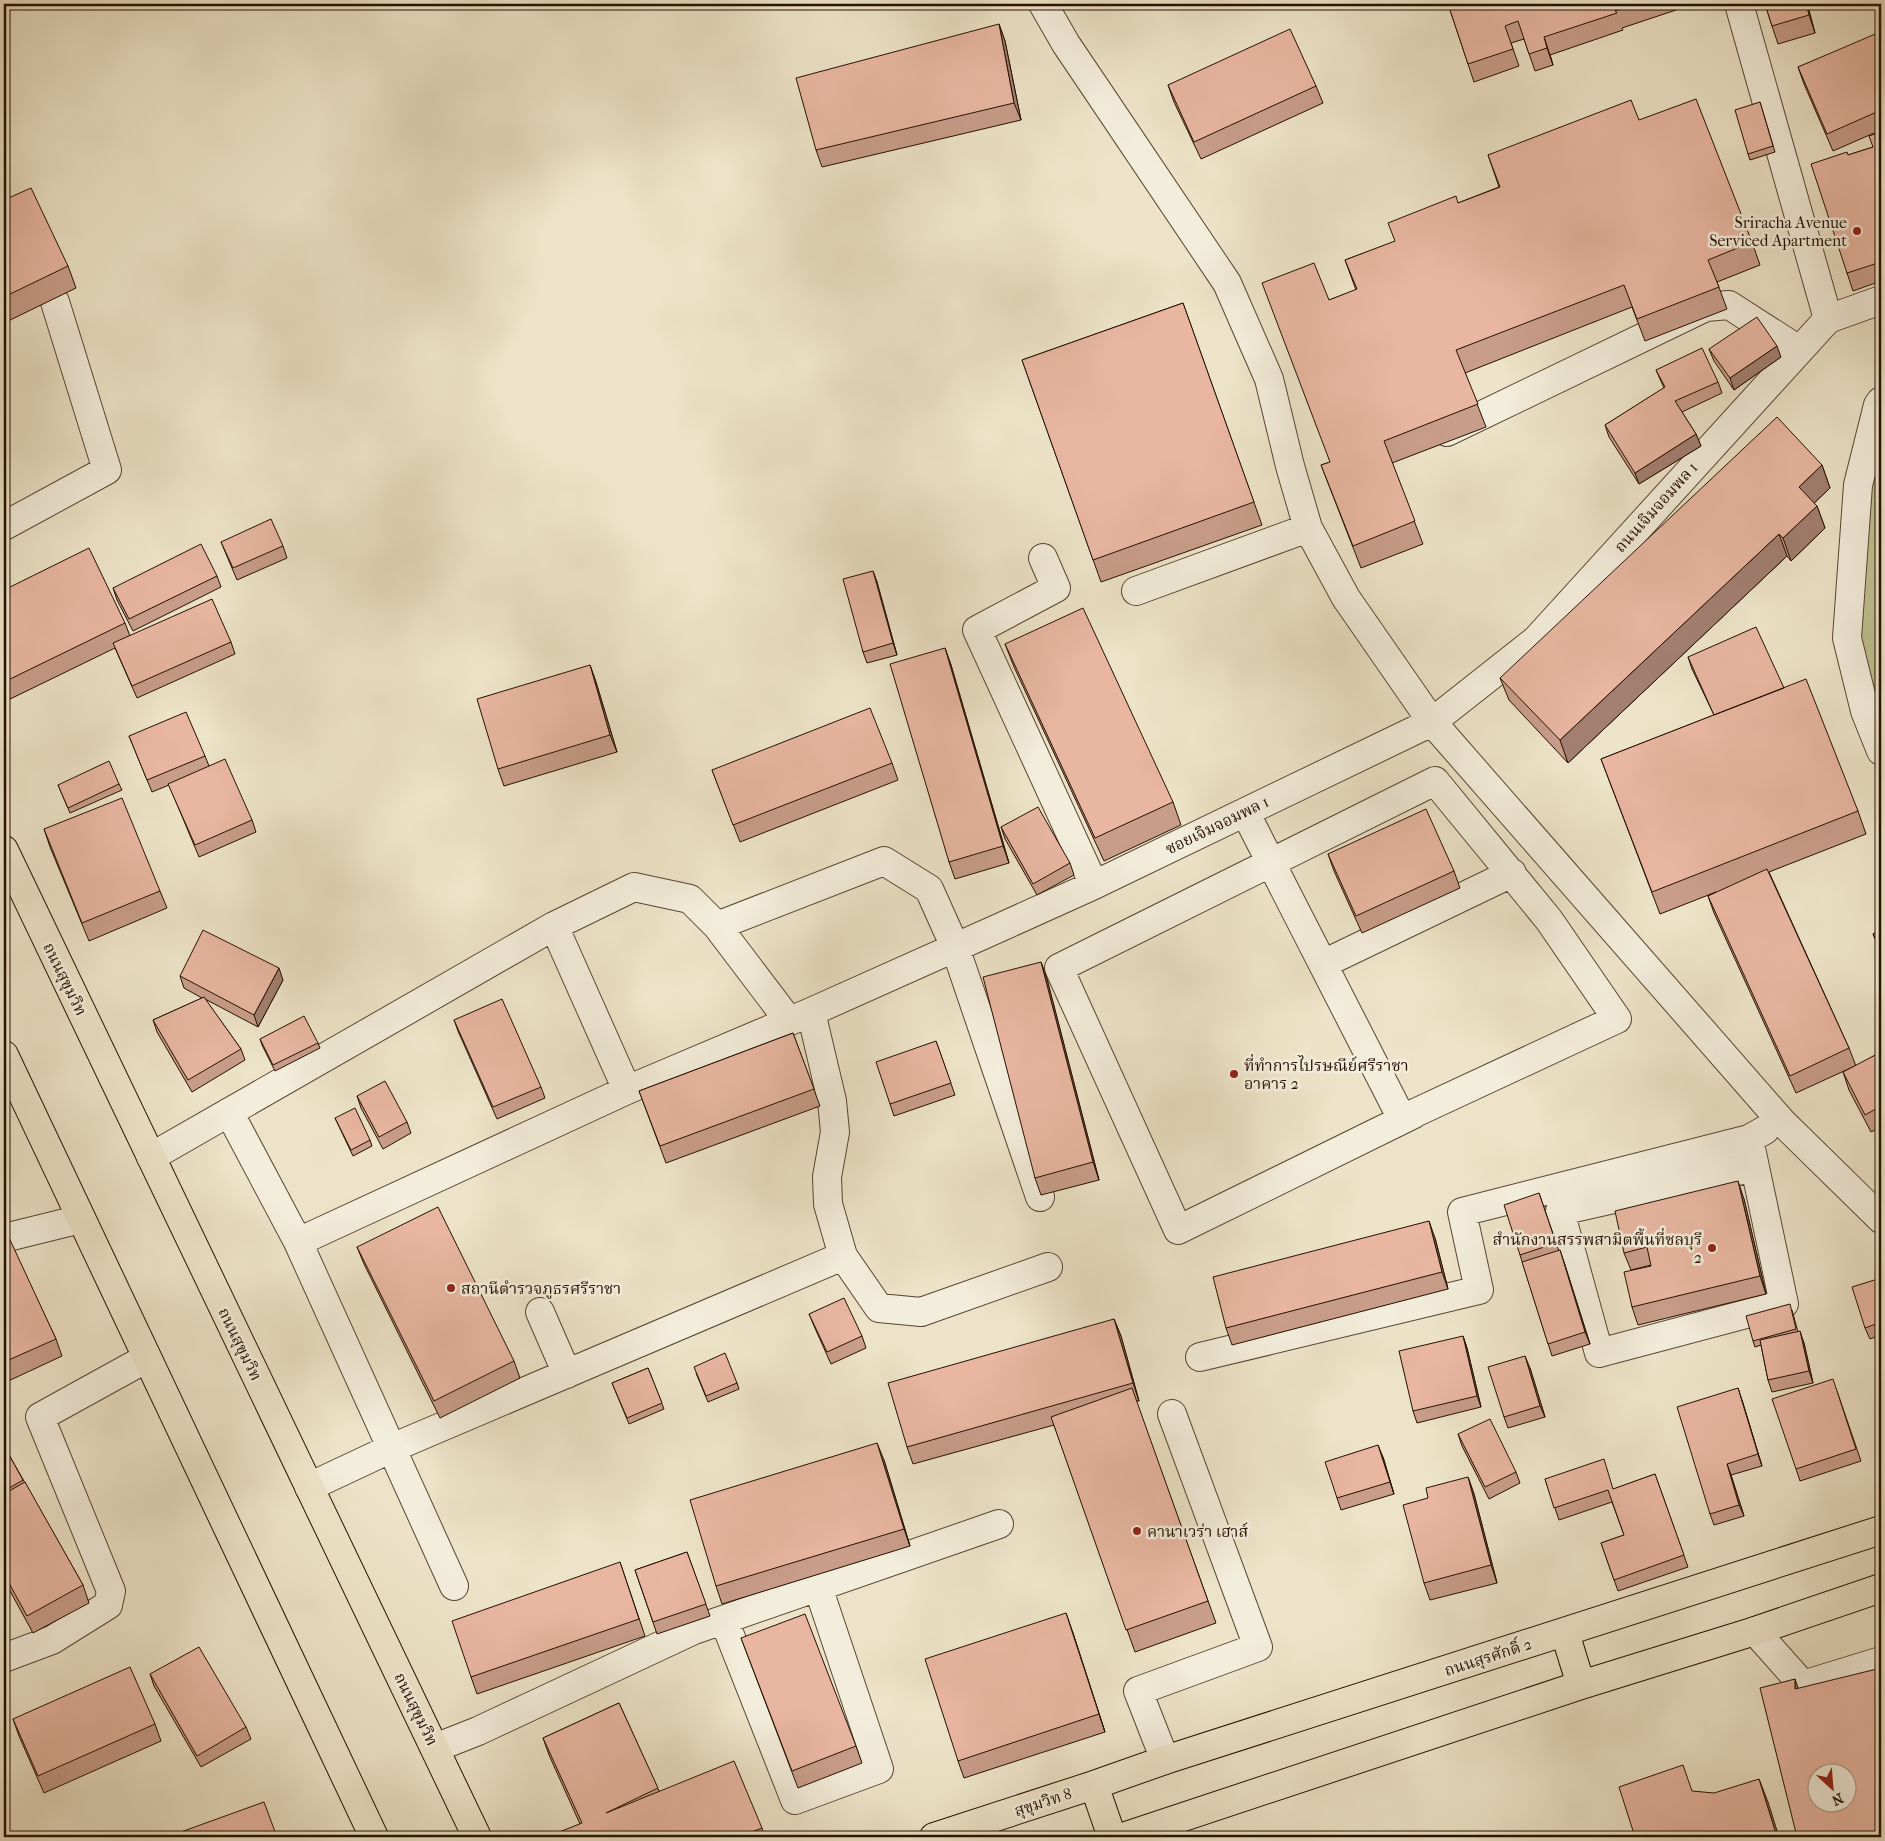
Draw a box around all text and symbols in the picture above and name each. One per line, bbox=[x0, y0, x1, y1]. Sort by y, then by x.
place label: Sriracha Avenue Serviced Apartment bbox=[1709, 213, 1847, 250]
marker: Sriracha Avenue Serviced Apartment bbox=[1851, 225, 1863, 237]
street label: ถนนเจิมจอมพล 1 bbox=[1610, 458, 1702, 556]
street label: ซอยเจิมจอมพล 1 bbox=[1162, 792, 1272, 858]
street label: ถนนสุขุมวิท bbox=[37, 939, 91, 1020]
place label: ที่ทำการไปรษณีย์ศรีราชา อาคาร 2 bbox=[1244, 1054, 1409, 1093]
marker: ที่ทำการไปรษณีย์ศรีราชา อาคาร 2 bbox=[1228, 1068, 1240, 1080]
place label: สำนักงานสรรพสามิตพื้นที่ชลบุรี 2 bbox=[1493, 1228, 1702, 1267]
marker: สำนักงานสรรพสามิตพื้นที่ชลบุรี 2 bbox=[1706, 1242, 1718, 1254]
place label: สถานีตำรวจภูธรศรีราชา bbox=[461, 1279, 621, 1299]
marker: สถานีตำรวจภูธรศรีราชา bbox=[445, 1282, 457, 1294]
street label: ถนนสุขุมวิท bbox=[212, 1304, 266, 1385]
place label: คานาเวร่า เฮาส์ bbox=[1147, 1522, 1248, 1541]
marker: คานาเวร่า เฮาส์ bbox=[1131, 1525, 1143, 1537]
street label: ถนนสุรศักดิ์ 2 bbox=[1441, 1632, 1535, 1682]
street label: ถนนสุขุมวิท bbox=[388, 1669, 442, 1750]
north arrow bbox=[1808, 1764, 1858, 1814]
street label: สุขุมวิท 8 bbox=[1012, 1784, 1075, 1822]
text: N bbox=[1829, 1789, 1846, 1809]

